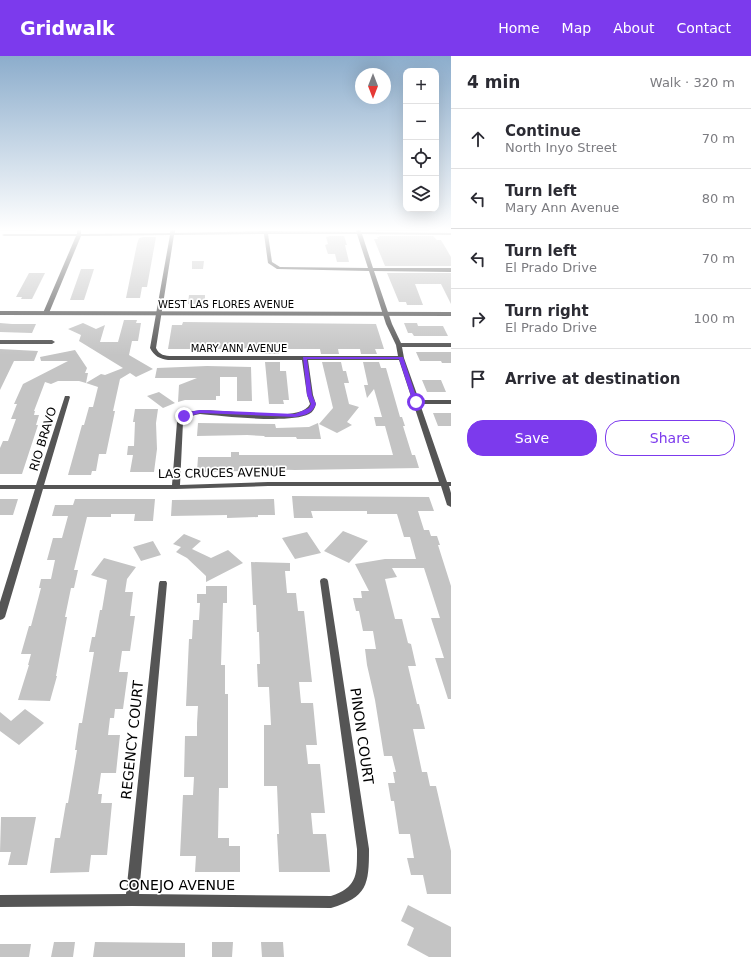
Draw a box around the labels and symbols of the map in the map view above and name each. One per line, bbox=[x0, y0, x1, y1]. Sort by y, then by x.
north arrow bbox=[355, 68, 391, 104]
street label: WEST LAS FLORES AVENUE bbox=[158, 299, 294, 310]
street label: MARY ANN AVENUE bbox=[191, 343, 287, 354]
route start bbox=[407, 393, 425, 411]
street label: RIO BRAVO bbox=[27, 405, 59, 473]
route end bbox=[175, 407, 193, 425]
street label: LAS CRUCES AVENUE bbox=[158, 465, 286, 481]
street label: REGENCY COURT bbox=[118, 679, 146, 800]
street label: PINON COURT bbox=[347, 687, 377, 786]
street label: CONEJO AVENUE bbox=[119, 877, 235, 893]

